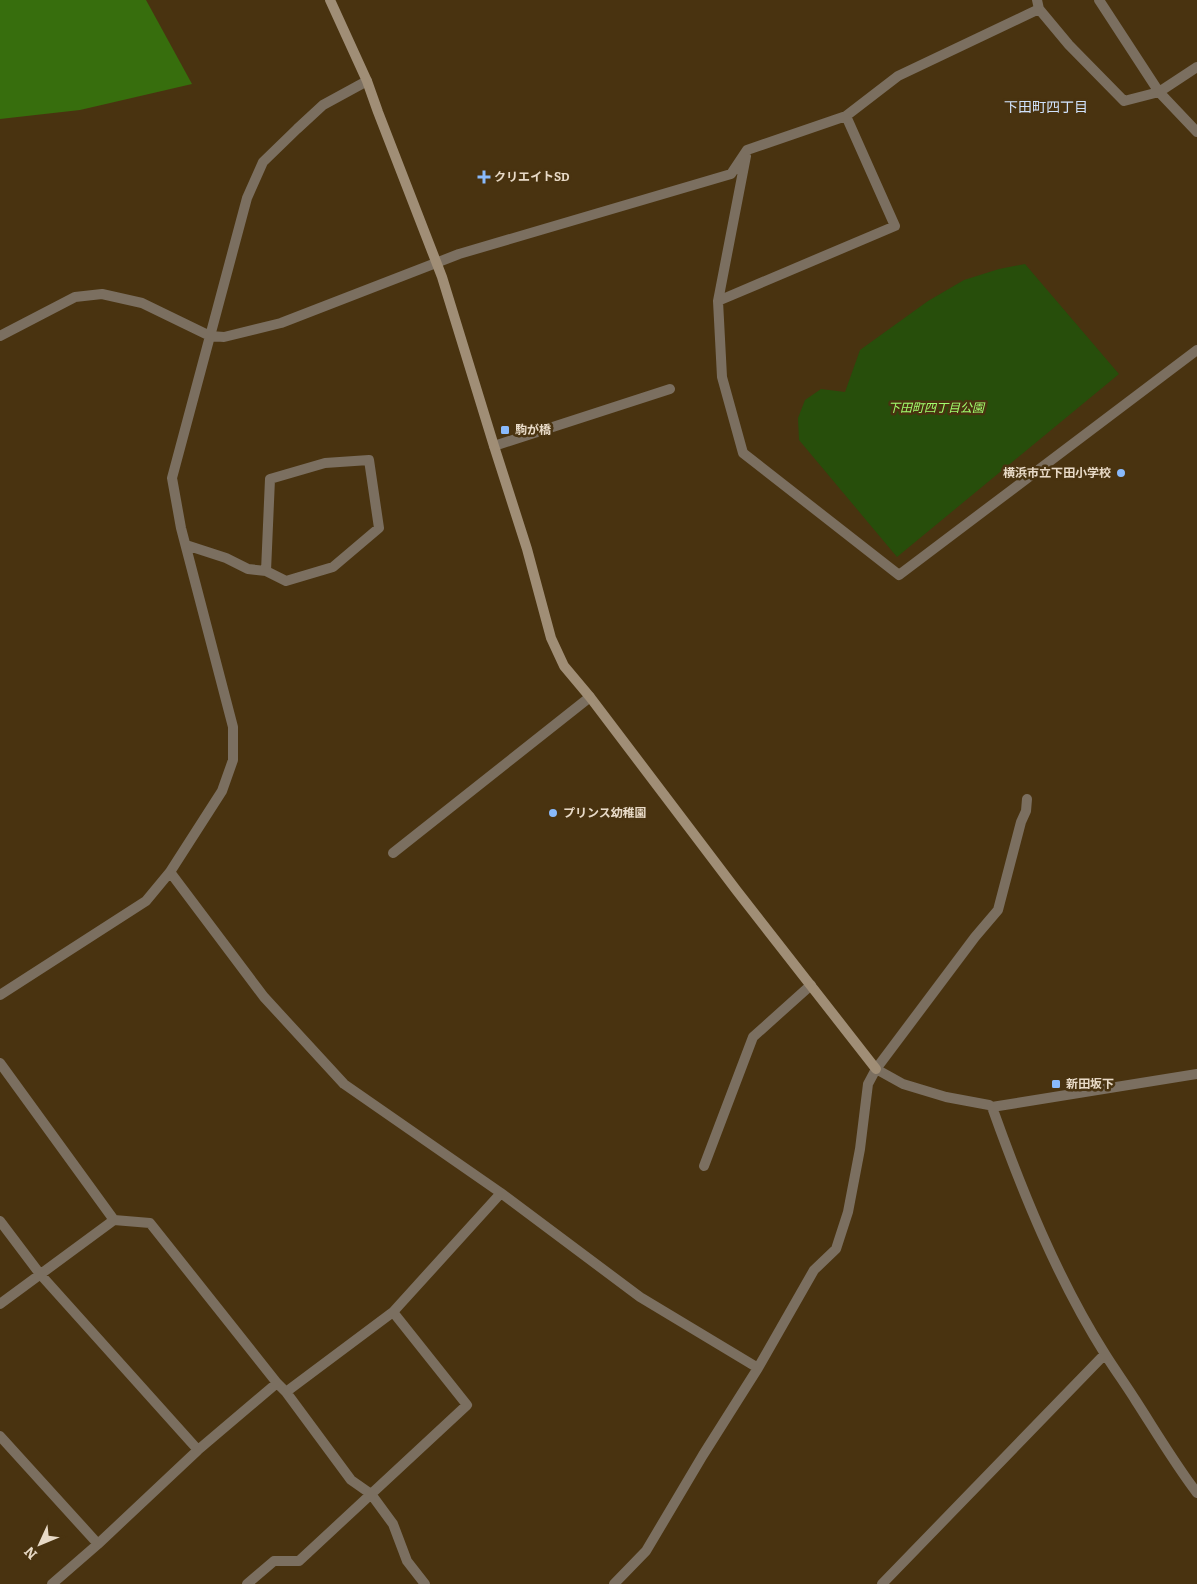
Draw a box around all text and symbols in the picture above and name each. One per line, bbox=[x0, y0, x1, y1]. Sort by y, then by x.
district label: 下田町四丁目 bbox=[1004, 99, 1088, 116]
place label: クリエイトSD bbox=[494, 170, 570, 184]
marker: クリエイトSD bbox=[478, 171, 490, 183]
park label: 下田町四丁目公園 bbox=[888, 401, 986, 415]
place label: 駒が橋 bbox=[515, 423, 552, 437]
marker: 駒が橋 bbox=[499, 424, 511, 436]
place label: 横浜市立下田小学校 bbox=[1003, 466, 1111, 480]
marker: 横浜市立下田小学校 bbox=[1115, 467, 1127, 479]
place label: プリンス幼稚園 bbox=[563, 806, 647, 820]
marker: プリンス幼稚園 bbox=[547, 807, 559, 819]
place label: 新田坂下 bbox=[1066, 1077, 1114, 1091]
marker: 新田坂下 bbox=[1050, 1078, 1062, 1090]
north arrow bbox=[15, 1519, 65, 1569]
text: N bbox=[21, 1543, 41, 1562]

